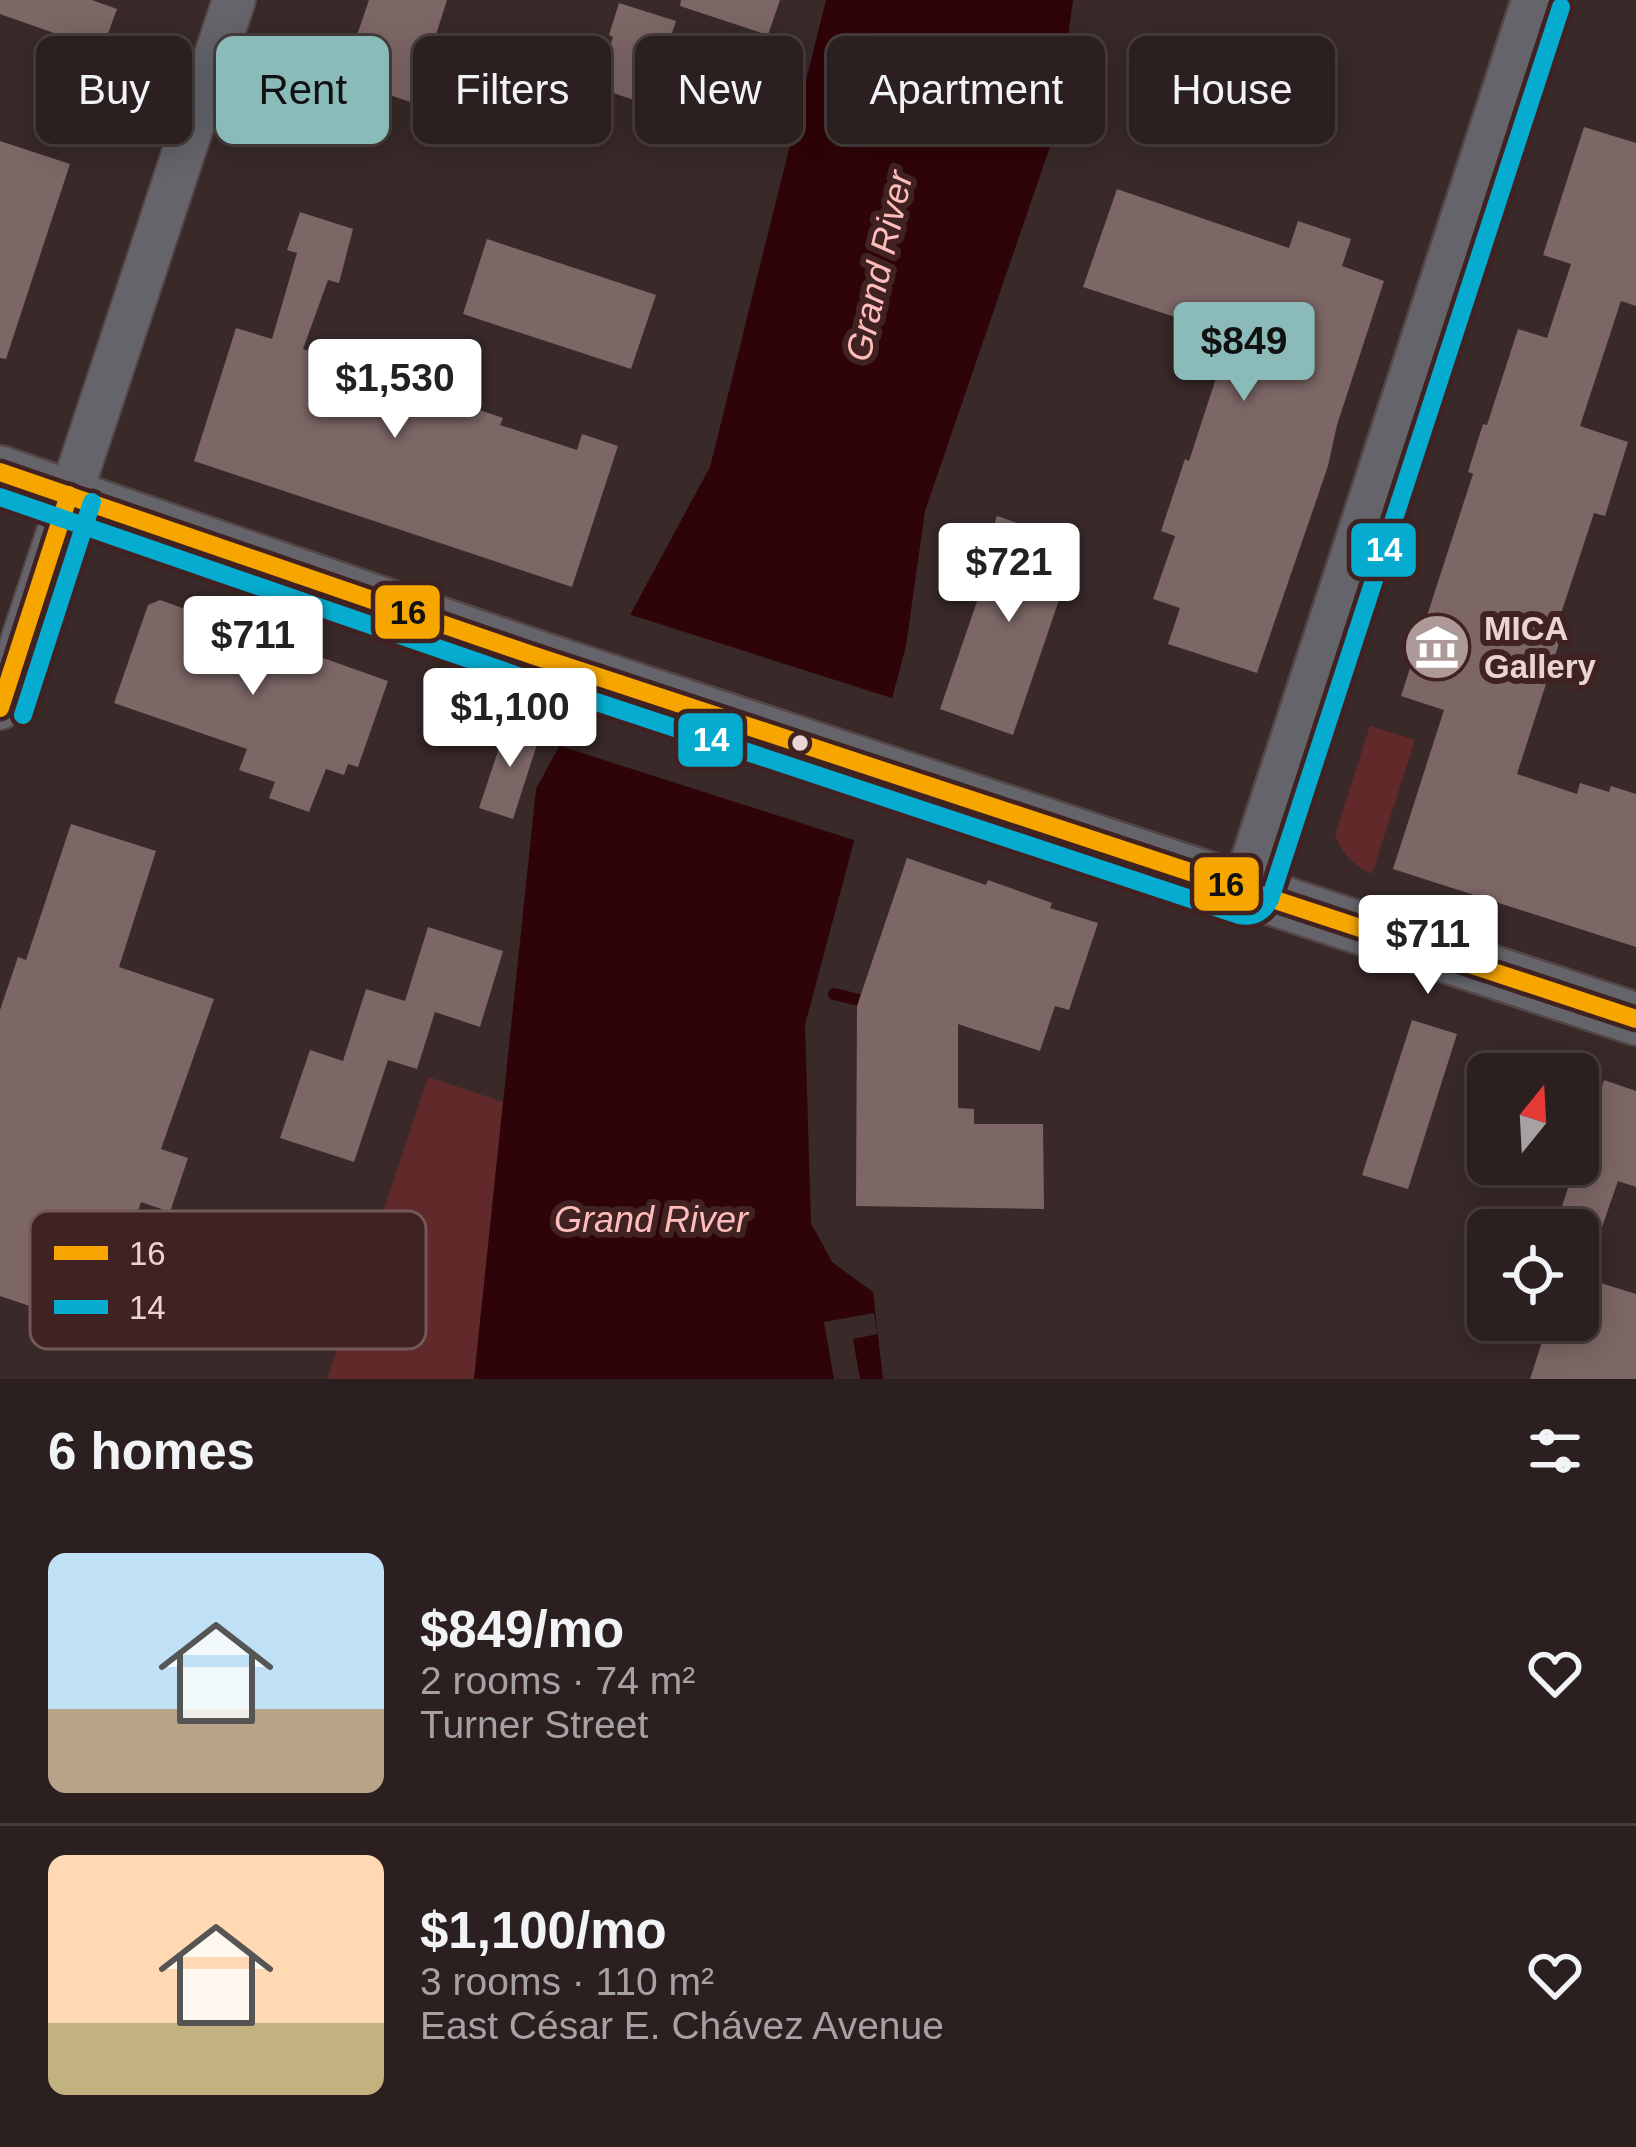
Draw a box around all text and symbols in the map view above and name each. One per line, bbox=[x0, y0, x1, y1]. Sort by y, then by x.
chip: Buy bbox=[36, 36, 192, 144]
chip: Rent bbox=[216, 36, 389, 144]
chip: Filters bbox=[413, 36, 611, 144]
chip: New bbox=[635, 36, 803, 144]
chip: Apartment bbox=[827, 36, 1105, 144]
chip: House bbox=[1129, 36, 1335, 144]
water label: Grand River bbox=[837, 165, 921, 365]
pin: $849 bbox=[1173, 302, 1315, 404]
text: $849 bbox=[1201, 319, 1287, 362]
pin: $1,530 bbox=[297, 339, 493, 441]
text: $1,530 bbox=[335, 356, 455, 399]
line badge: 14 bbox=[1349, 521, 1418, 579]
pin: $721 bbox=[938, 523, 1080, 625]
text: 14 bbox=[1366, 531, 1403, 568]
text: $721 bbox=[966, 540, 1052, 583]
line badge: 16 bbox=[373, 583, 442, 641]
text: 16 bbox=[390, 594, 426, 631]
pin: $711 bbox=[182, 596, 324, 698]
place label: MICA Gallery bbox=[1484, 610, 1597, 685]
museum icon: MICA Gallery bbox=[1402, 612, 1472, 682]
text: $711 bbox=[211, 613, 295, 656]
pin: $1,100 bbox=[412, 668, 608, 770]
text: $1,100 bbox=[450, 685, 570, 728]
line badge: 14 bbox=[676, 711, 745, 769]
text: 14 bbox=[693, 721, 730, 758]
unlabelled marker bbox=[789, 732, 811, 754]
line badge: 16 bbox=[1192, 855, 1261, 913]
text: 16 bbox=[1208, 866, 1244, 903]
pin: $711 bbox=[1357, 895, 1499, 997]
text: $711 bbox=[1386, 912, 1470, 955]
north arrow bbox=[1467, 1053, 1599, 1185]
map controls bbox=[1467, 1053, 1599, 1341]
water label: Grand River bbox=[554, 1199, 750, 1240]
button: locate bbox=[1467, 1209, 1599, 1341]
legend bbox=[30, 1211, 426, 1349]
text: 16 bbox=[129, 1235, 166, 1272]
text: 14 bbox=[129, 1289, 166, 1326]
icon: filters bbox=[1522, 1418, 1588, 1484]
text: 6 homes bbox=[48, 1423, 255, 1480]
icon: home bbox=[144, 1601, 288, 1745]
text: $849/mo bbox=[420, 1601, 624, 1658]
icon: heart bbox=[1522, 1640, 1588, 1706]
text: 2 rooms · 74 m² bbox=[420, 1659, 695, 1702]
text: Turner Street bbox=[420, 1703, 648, 1746]
text: $1,100/mo bbox=[420, 1902, 667, 1959]
icon: home bbox=[144, 1903, 288, 2047]
icon: heart bbox=[1522, 1942, 1588, 2008]
text: 3 rooms · 110 m² bbox=[420, 1960, 714, 2003]
text: East César E. Chávez Avenue bbox=[420, 2004, 944, 2047]

